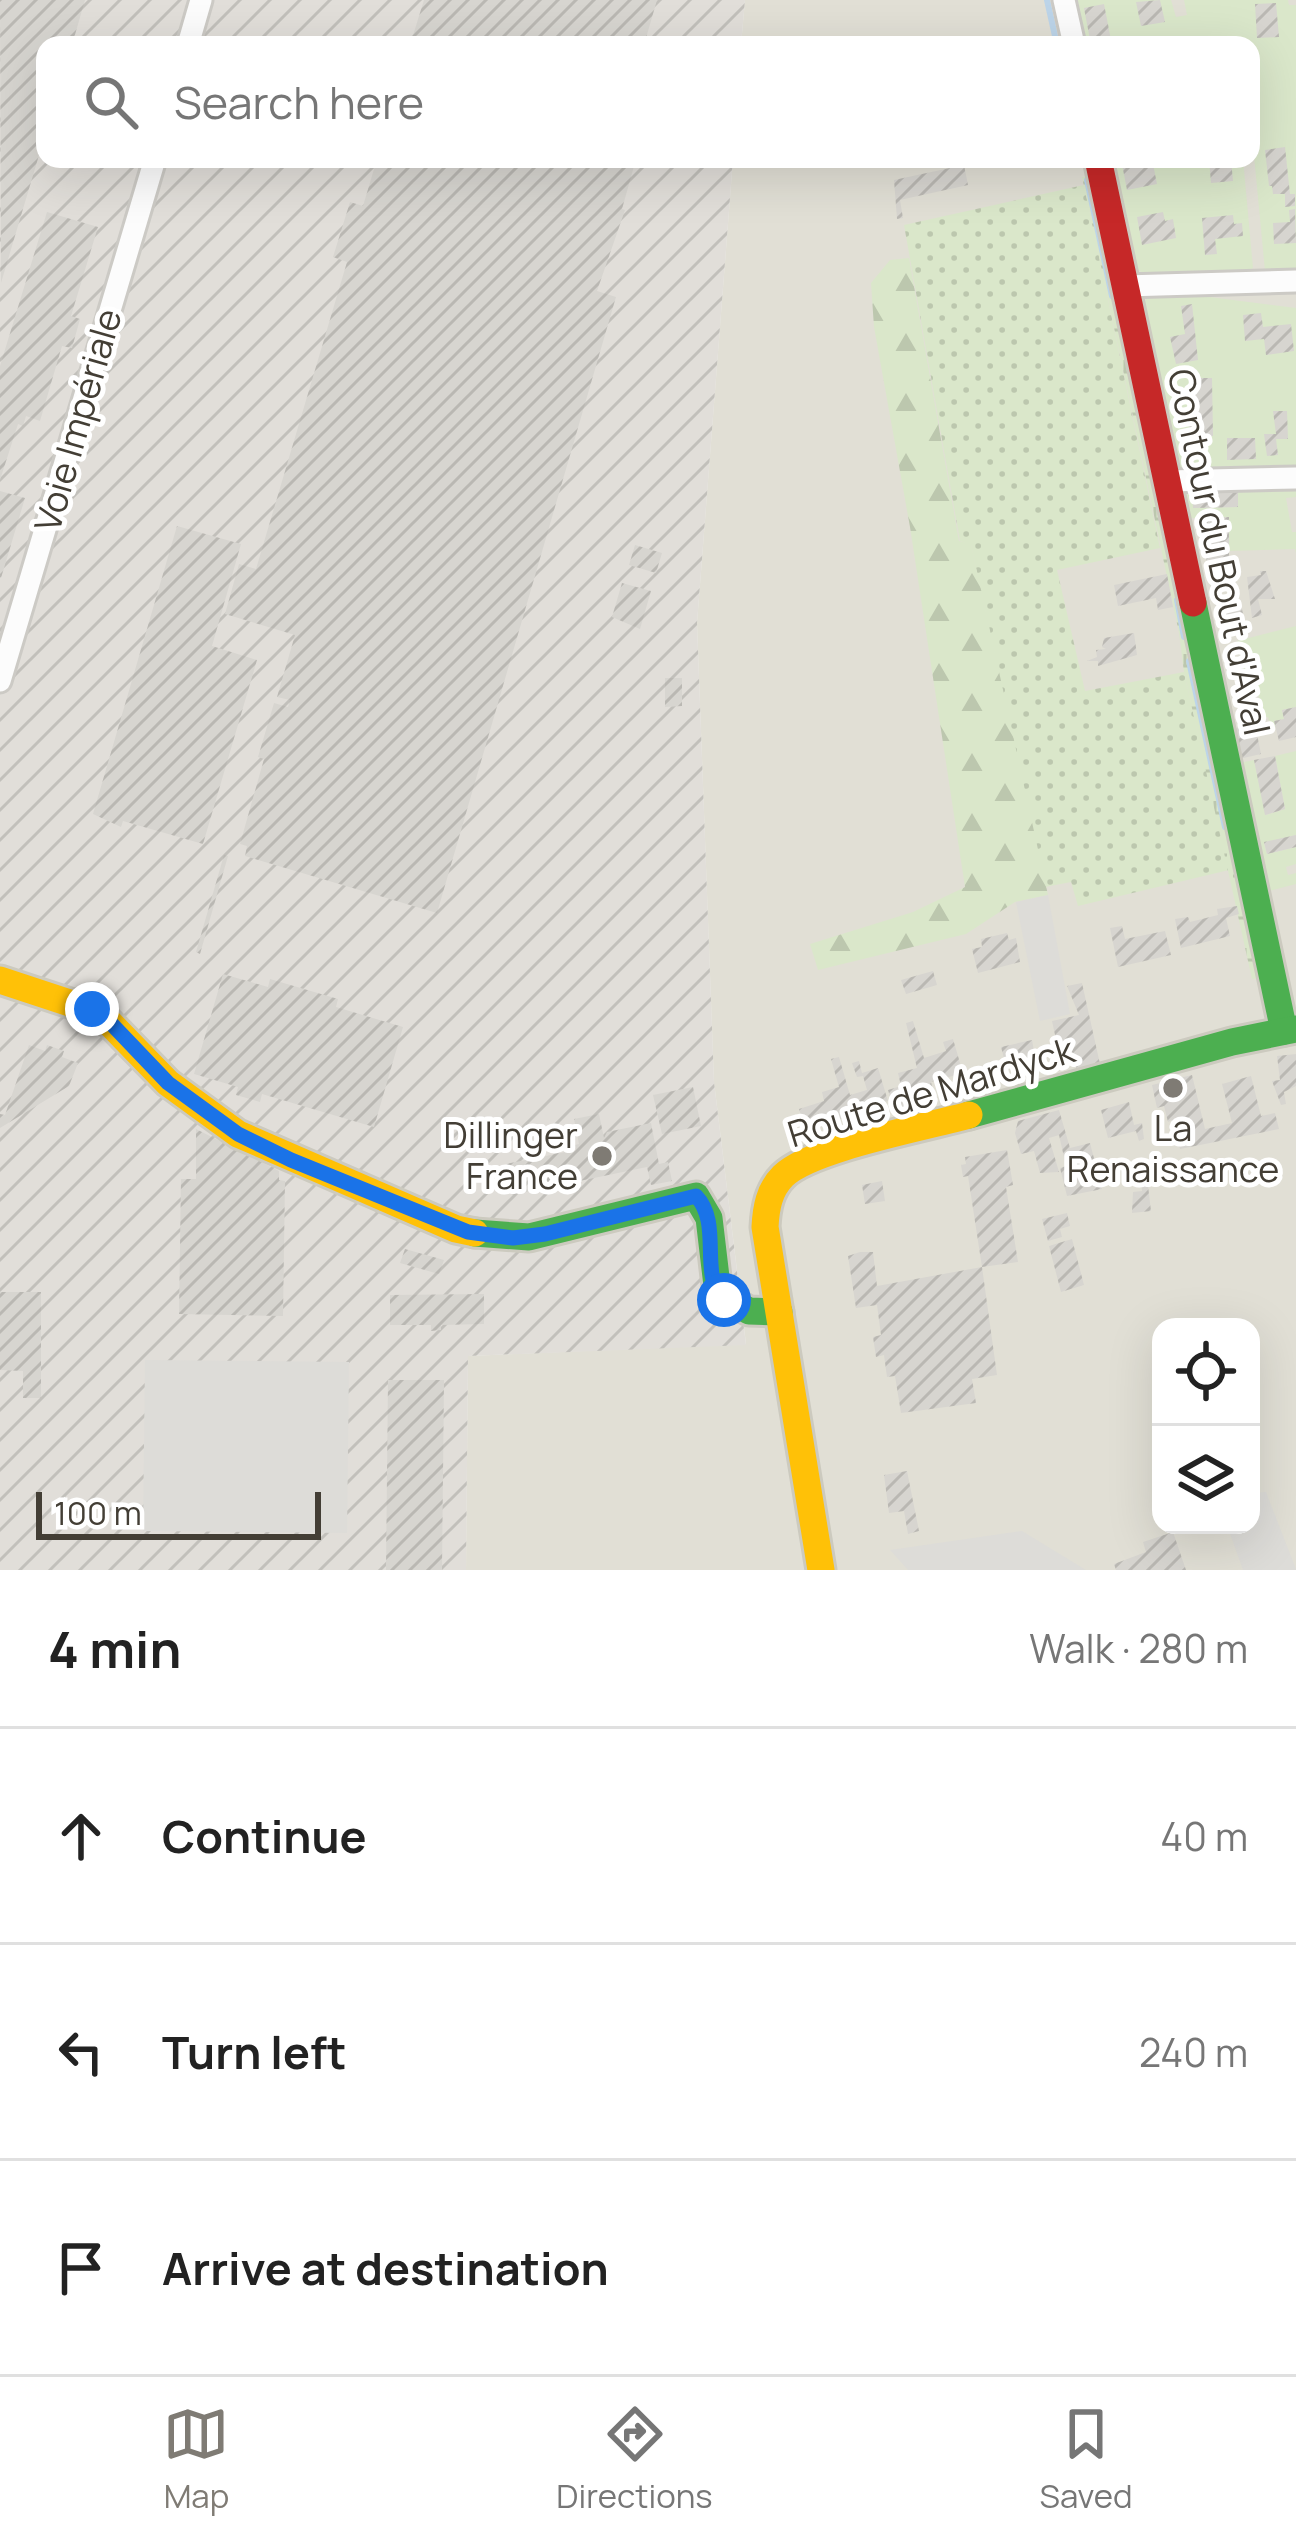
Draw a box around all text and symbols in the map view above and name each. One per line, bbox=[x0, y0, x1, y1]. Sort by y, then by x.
search box bbox=[36, 36, 1260, 168]
icon: search bbox=[78, 69, 144, 135]
text: Search here bbox=[174, 71, 424, 133]
street label: Voie Impériale bbox=[22, 303, 133, 537]
street label: Contour du Bout d'Aval bbox=[1157, 364, 1282, 739]
route end bbox=[65, 982, 119, 1036]
street label: Route de Mardyck bbox=[782, 1024, 1081, 1158]
marker: La Renaissance bbox=[1160, 1075, 1186, 1101]
place label: La Renaissance bbox=[1067, 1103, 1279, 1193]
place label: Dillinger France bbox=[443, 1110, 578, 1200]
marker: Dillinger France bbox=[589, 1143, 615, 1169]
route start bbox=[697, 1273, 751, 1327]
map controls bbox=[1152, 1318, 1260, 1534]
button: locate bbox=[1152, 1318, 1260, 1426]
button: layers bbox=[1152, 1426, 1260, 1534]
scale bar bbox=[36, 1486, 321, 1539]
text: 100 m bbox=[54, 1490, 142, 1535]
text: 4 min bbox=[48, 1614, 181, 1683]
text: Walk · 280 m bbox=[1029, 1621, 1248, 1675]
icon: ahead bbox=[48, 1803, 114, 1869]
text: Continue bbox=[162, 1805, 367, 1867]
text: 40 m bbox=[1160, 1809, 1248, 1863]
icon: left bbox=[48, 2019, 114, 2085]
text: Turn left bbox=[162, 2021, 347, 2083]
text: 240 m bbox=[1139, 2025, 1248, 2079]
icon: arrive bbox=[48, 2235, 114, 2301]
text: Arrive at destination bbox=[162, 2237, 609, 2299]
tab: Map bbox=[163, 2401, 229, 2518]
tab: Directions bbox=[556, 2401, 713, 2518]
tab: Saved bbox=[1040, 2401, 1133, 2518]

